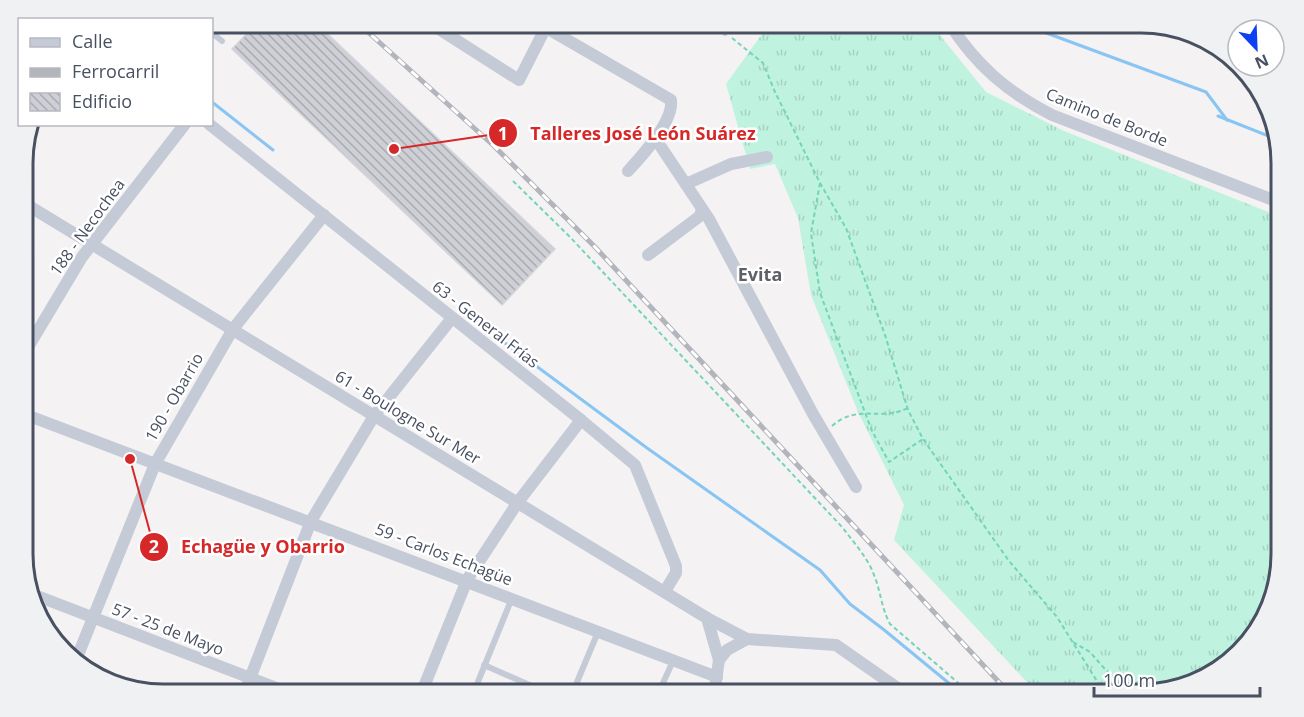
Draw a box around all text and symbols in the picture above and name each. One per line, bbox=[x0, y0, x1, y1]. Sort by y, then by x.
legend bbox=[18, 18, 213, 126]
north arrow bbox=[1226, 18, 1286, 78]
text: Calle bbox=[72, 29, 113, 53]
text: N bbox=[1252, 49, 1272, 74]
text: Ferrocarril bbox=[72, 59, 159, 83]
street label: Camino de Borde bbox=[1043, 83, 1171, 151]
text: Edificio bbox=[72, 89, 132, 113]
callout: Talleres José León Suárez bbox=[488, 115, 768, 151]
text: 1 bbox=[498, 121, 508, 145]
text: Talleres José León Suárez bbox=[530, 121, 756, 145]
street label: 188 - Necochea bbox=[44, 174, 130, 280]
district label: Evita bbox=[738, 262, 782, 286]
street label: 63 - General Frías bbox=[428, 275, 544, 373]
street label: 190 - Obarrio bbox=[140, 349, 208, 445]
street label: 61 - Boulogne Sur Mer bbox=[331, 365, 485, 469]
street label: 59 - Carlos Echagüe bbox=[372, 518, 516, 590]
callout: Echagüe y Obarrio bbox=[139, 529, 357, 565]
text: 2 bbox=[149, 534, 159, 558]
text: Echagüe y Obarrio bbox=[181, 534, 345, 558]
street label: 57 - 25 de Mayo bbox=[109, 598, 227, 660]
scale bar bbox=[1094, 660, 1260, 698]
text: 100 m bbox=[1103, 668, 1155, 692]

